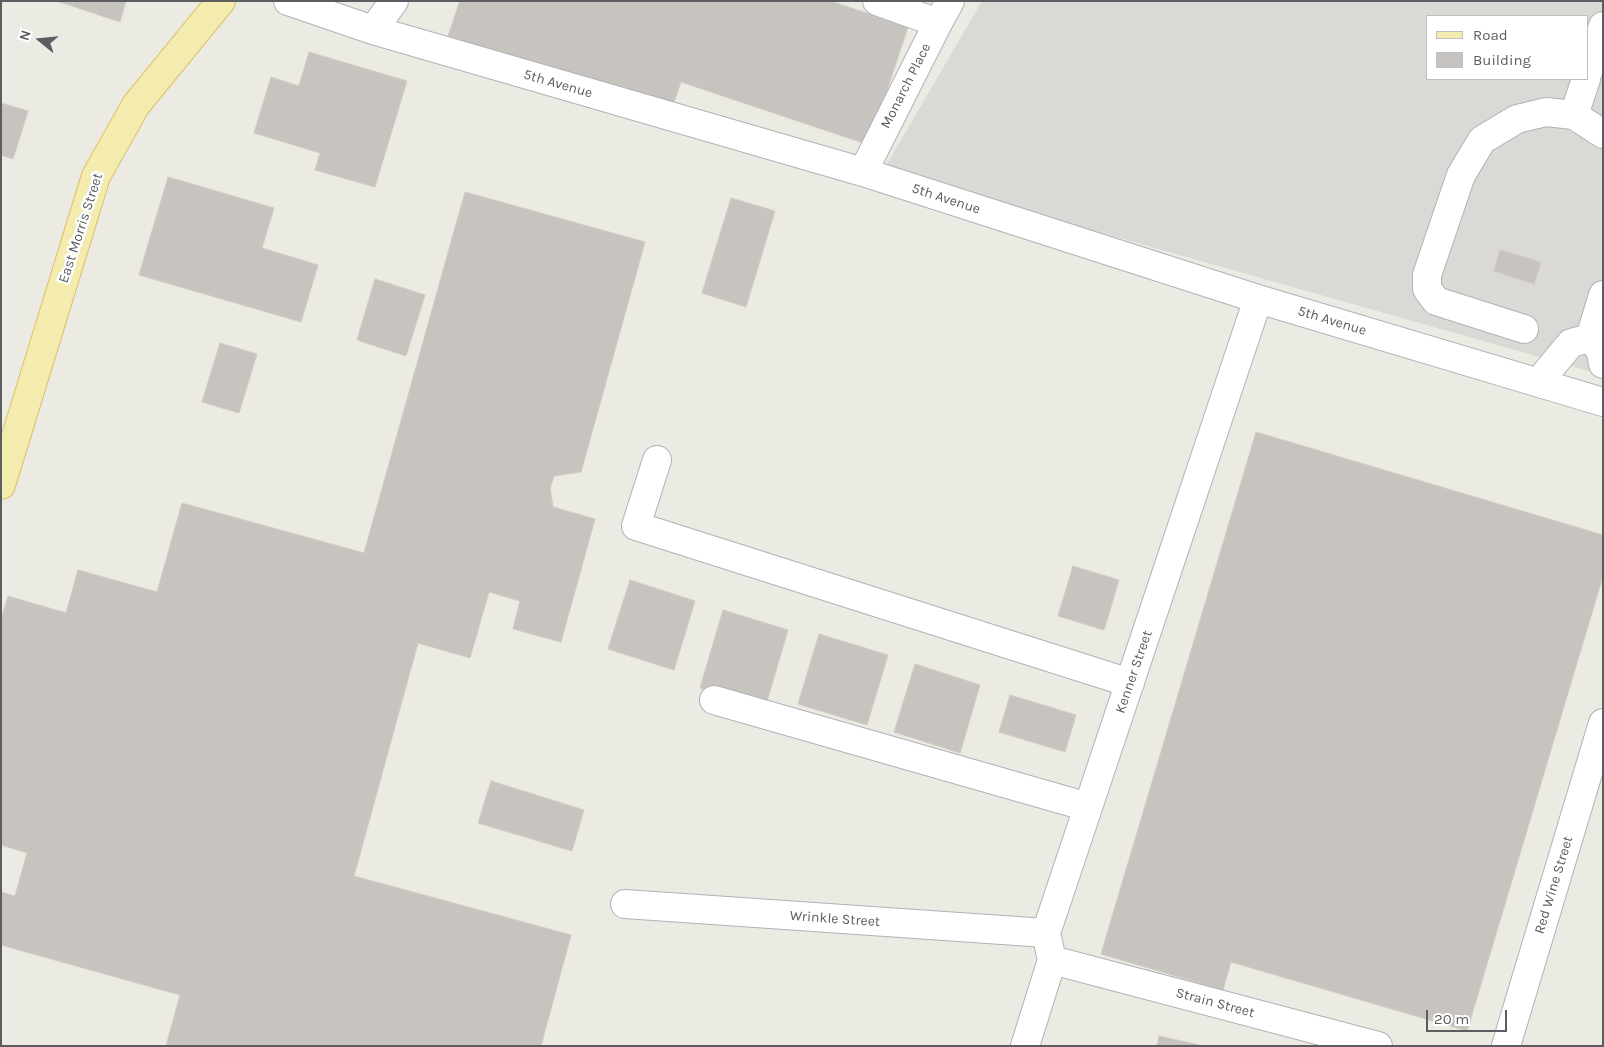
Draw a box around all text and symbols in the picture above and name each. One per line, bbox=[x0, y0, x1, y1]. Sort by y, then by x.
north arrow bbox=[15, 15, 65, 65]
legend bbox=[1426, 15, 1589, 80]
text: Road bbox=[1473, 26, 1508, 44]
text: N bbox=[16, 28, 35, 43]
street label: Monarch Place bbox=[877, 41, 935, 131]
text: Building bbox=[1473, 51, 1531, 69]
street label: 5th Avenue bbox=[522, 66, 594, 102]
street label: East Morris Street bbox=[55, 171, 107, 285]
street label: 5th Avenue bbox=[910, 180, 982, 218]
street label: 5th Avenue bbox=[1296, 303, 1368, 339]
street label: Kenner Street bbox=[1112, 628, 1156, 716]
street label: Red Wine Street bbox=[1531, 834, 1577, 936]
street label: Wrinkle Street bbox=[789, 907, 881, 931]
street label: Strain Street bbox=[1174, 984, 1256, 1022]
scale bar bbox=[1429, 1000, 1510, 1032]
text: 20 m bbox=[1434, 1010, 1469, 1028]

